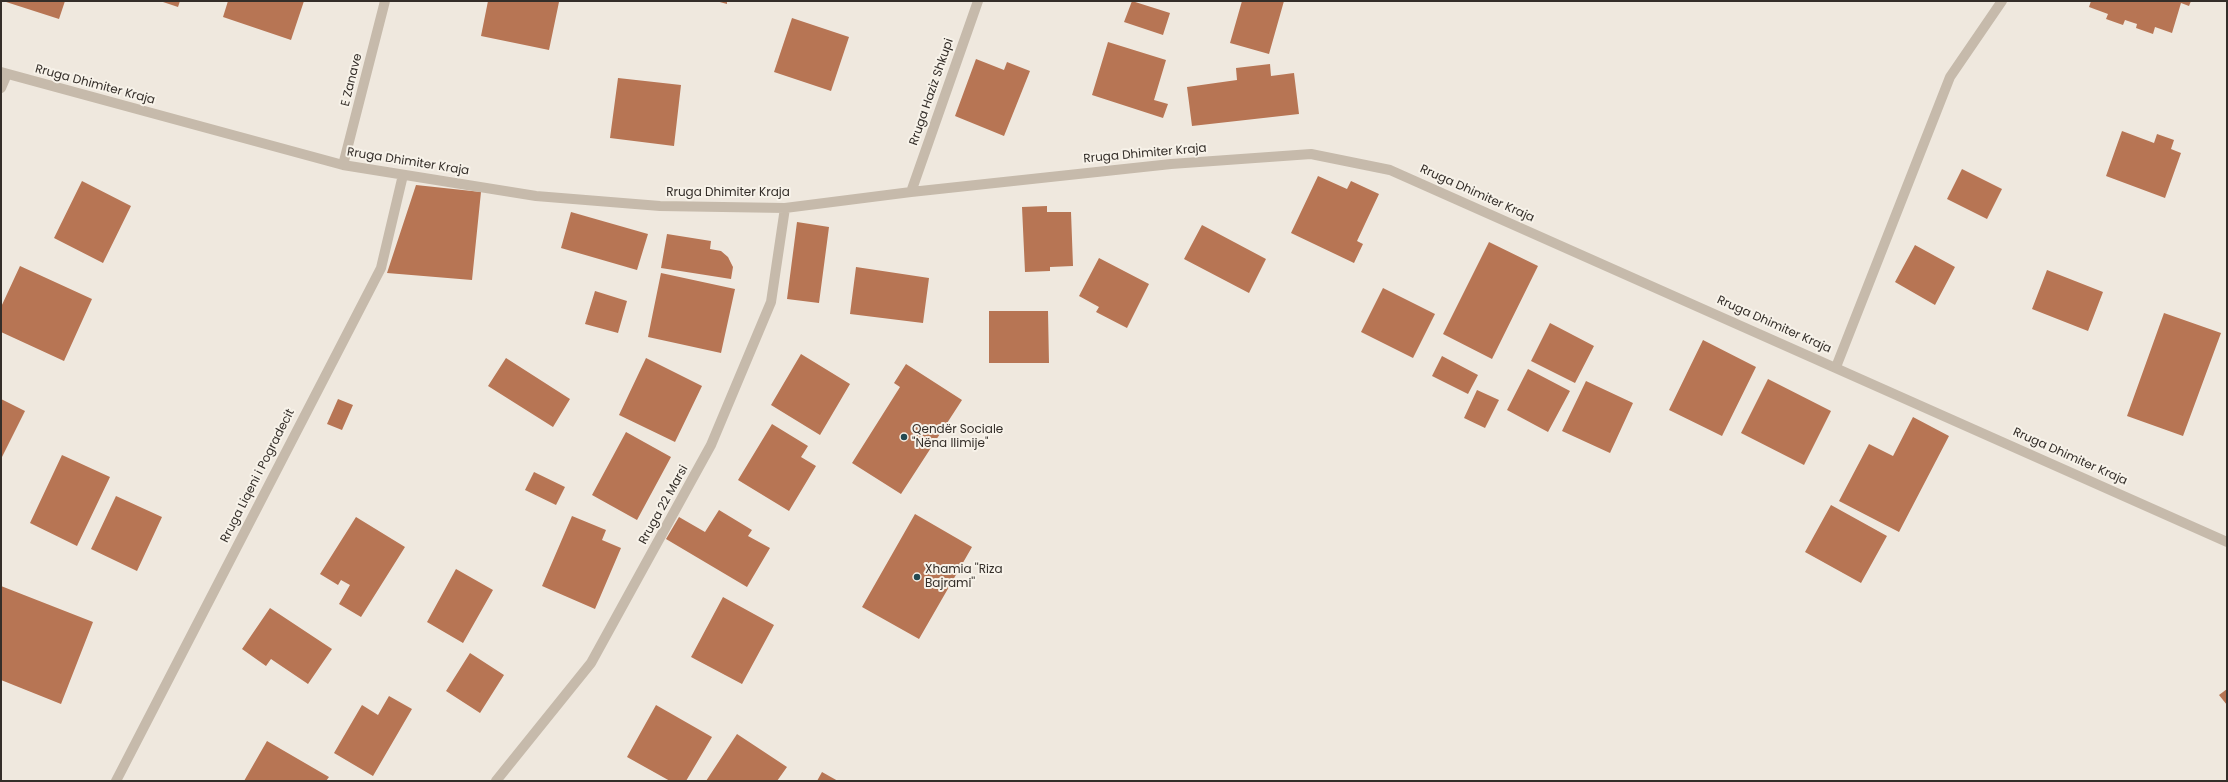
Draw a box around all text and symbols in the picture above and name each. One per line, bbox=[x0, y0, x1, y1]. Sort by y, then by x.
street label: Rruga Haziz Shkupi bbox=[907, 37, 957, 147]
street label: E Zanave bbox=[338, 52, 366, 108]
street label: Rruga Dhimiter Kraja bbox=[33, 62, 157, 108]
street label: Rruga Dhimiter Kraja bbox=[1083, 141, 1207, 167]
street label: Rruga Dhimiter Kraja bbox=[346, 145, 470, 179]
street label: Rruga Dhimiter Kraja bbox=[1418, 162, 1536, 226]
street label: Rruga Dhimiter Kraja bbox=[666, 186, 790, 200]
street label: Rruga Dhimiter Kraja bbox=[1715, 293, 1833, 357]
street label: Rruga Liqeni i Pogradecit bbox=[218, 407, 298, 545]
place label: Qendër Sociale "Nëna Ilimije" bbox=[912, 423, 1003, 451]
street label: Rruga Dhimiter Kraja bbox=[2011, 425, 2129, 489]
marker: Qendër Sociale "Nëna Ilimije" bbox=[899, 432, 909, 442]
street label: Rruga 22 Marsi bbox=[636, 463, 692, 547]
place label: Xhamia ''Riza Bajrami'' bbox=[925, 563, 1003, 591]
marker: Xhamia ''Riza Bajrami'' bbox=[912, 572, 922, 582]

